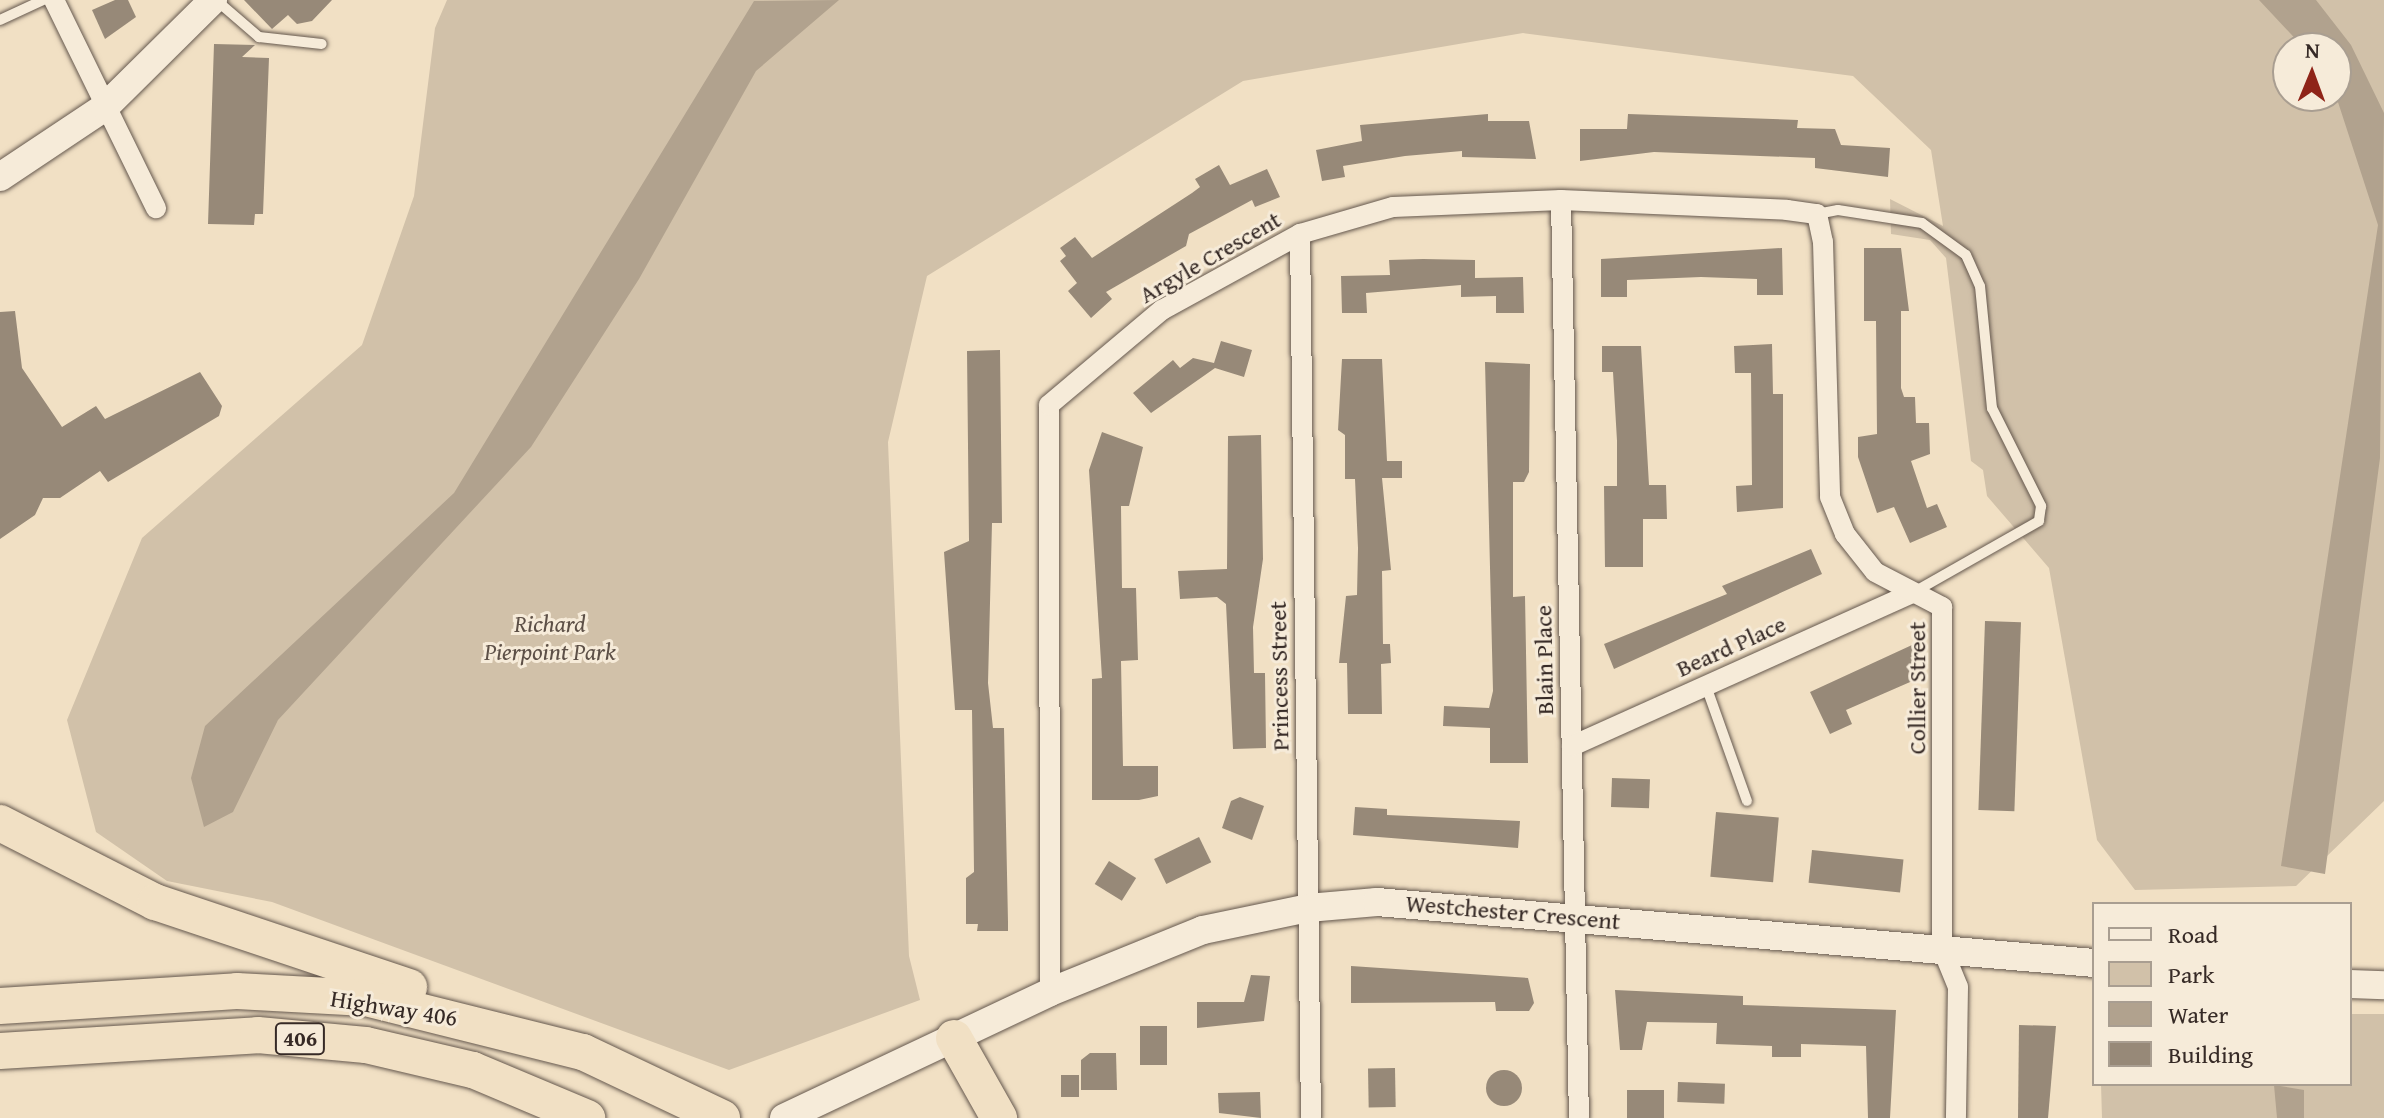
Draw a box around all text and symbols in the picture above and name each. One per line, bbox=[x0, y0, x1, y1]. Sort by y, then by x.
north arrow bbox=[2272, 32, 2352, 112]
text: N bbox=[2305, 34, 2320, 66]
street label: Argyle Crescent bbox=[1134, 205, 1286, 309]
street label: Princess Street bbox=[1263, 601, 1295, 751]
street label: Blain Place bbox=[1529, 605, 1559, 715]
street label: Beard Place bbox=[1672, 609, 1790, 683]
park label: Richard Pierpoint Park bbox=[484, 610, 616, 666]
street label: Collier Street bbox=[1903, 622, 1931, 754]
street label: Westchester Crescent bbox=[1404, 888, 1622, 936]
legend bbox=[2092, 902, 2352, 1086]
text: Road bbox=[2168, 917, 2218, 952]
text: Park bbox=[2168, 957, 2214, 992]
street label: Highway 406 bbox=[329, 984, 459, 1032]
text: Water bbox=[2168, 997, 2228, 1032]
road number: 406 bbox=[274, 1021, 326, 1057]
text: Building bbox=[2168, 1037, 2253, 1072]

